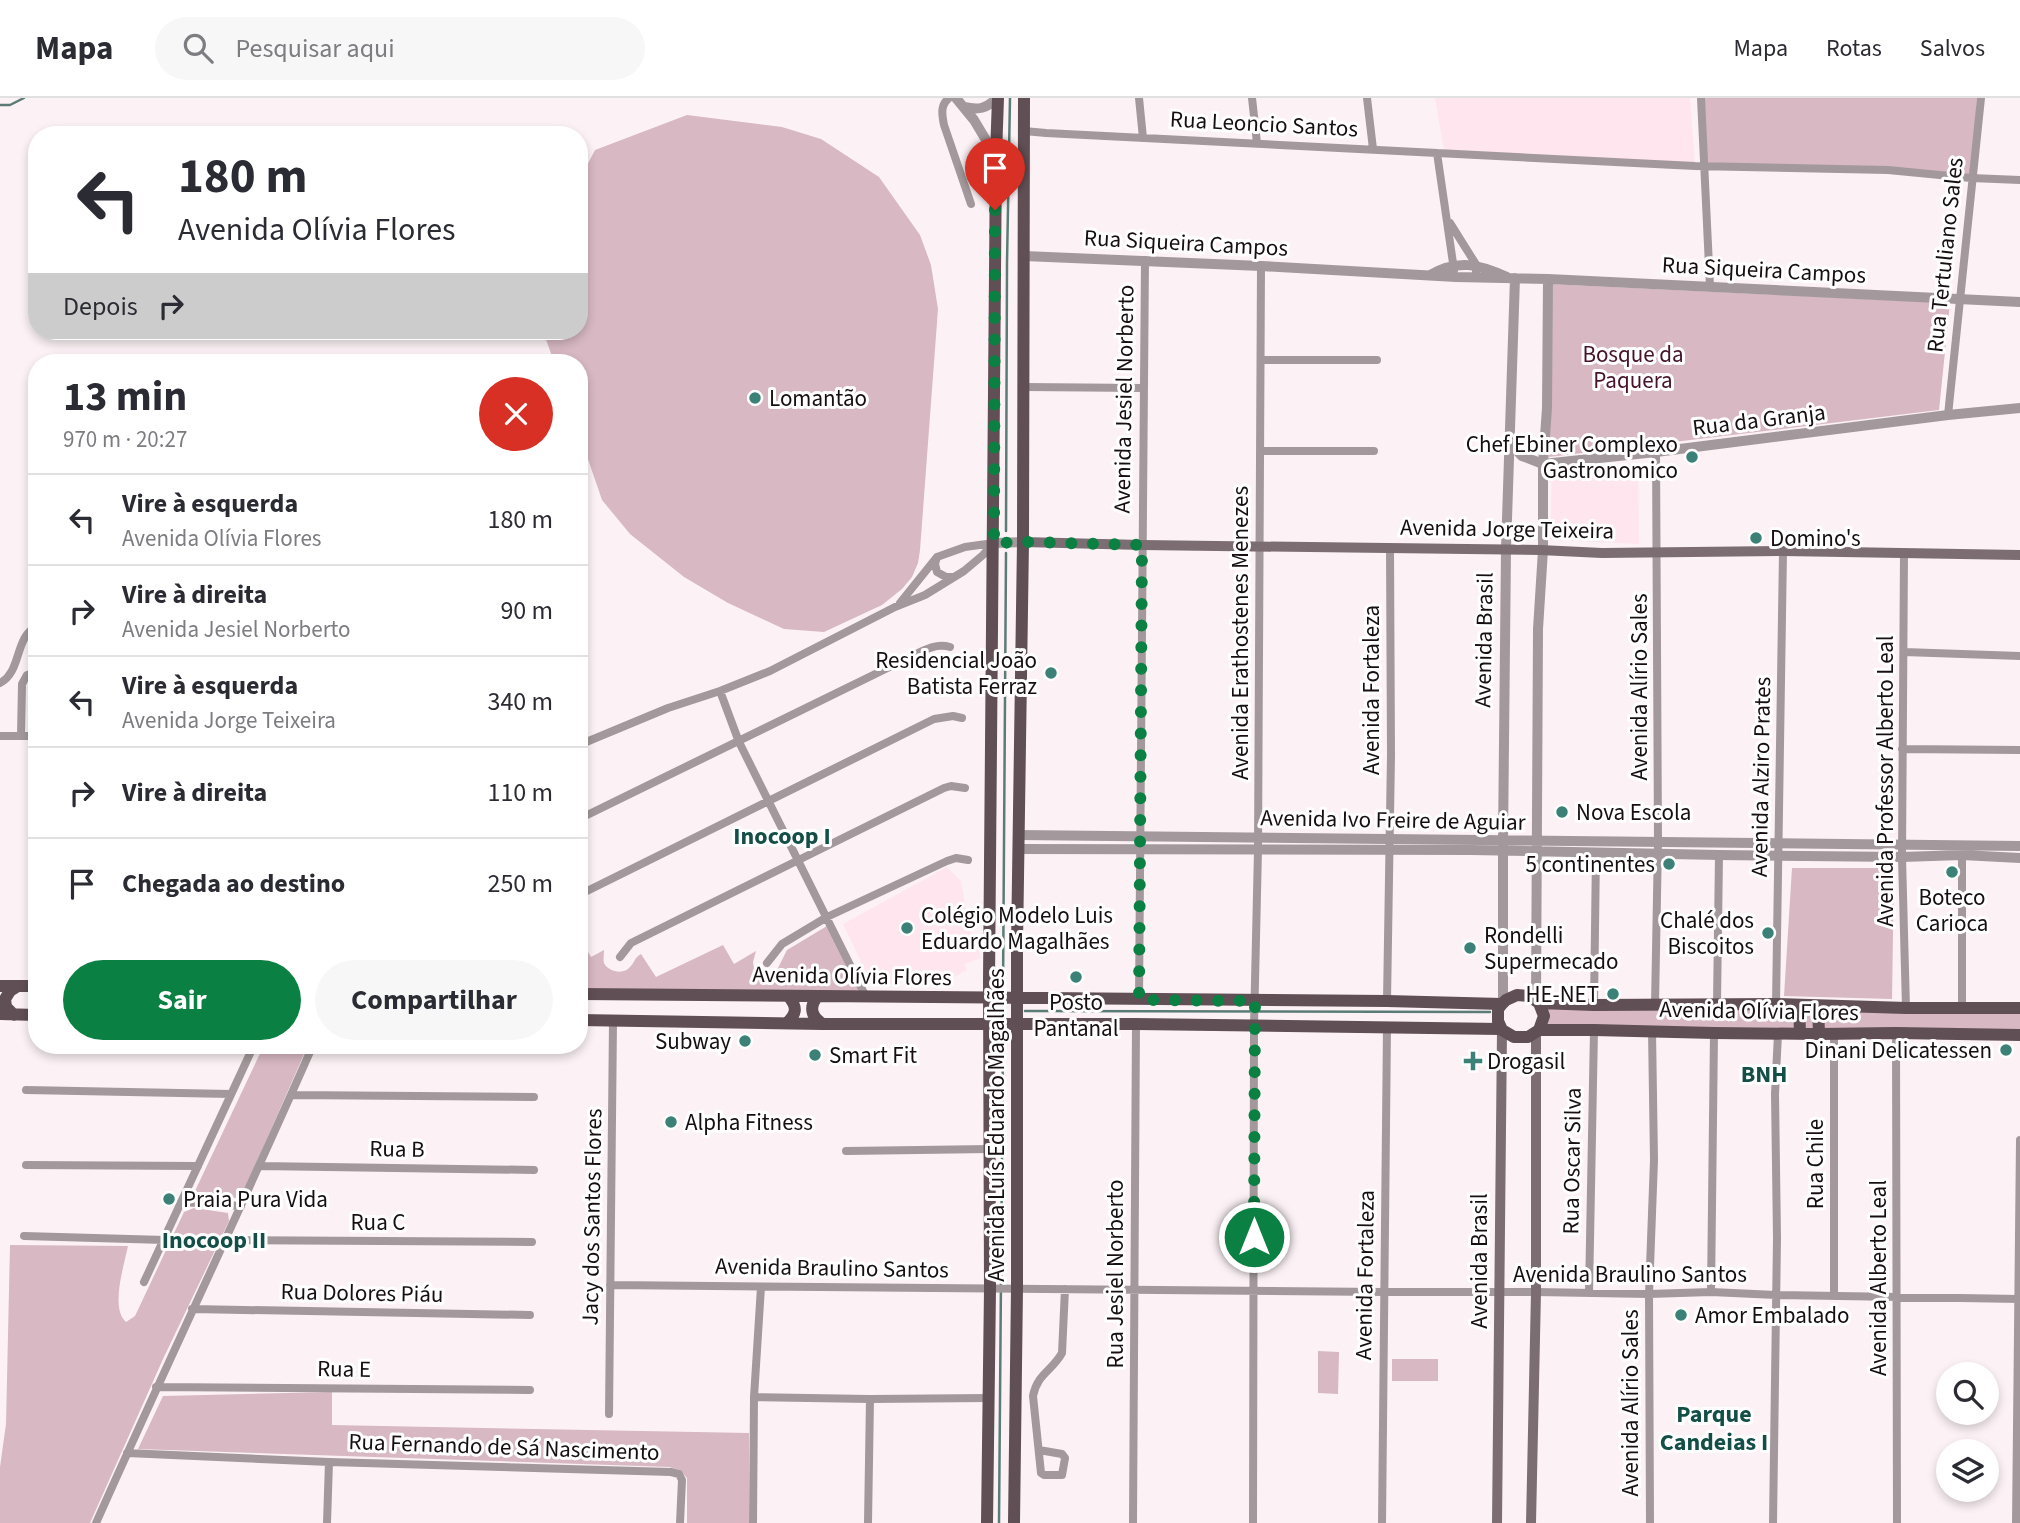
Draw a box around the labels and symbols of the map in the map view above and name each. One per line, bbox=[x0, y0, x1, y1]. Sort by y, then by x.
street label: Rua Leoncio Santos bbox=[1169, 103, 1359, 145]
pin bbox=[965, 138, 1025, 210]
street label: Rua Tertuliano Sales bbox=[1918, 156, 1972, 354]
street label: Rua Siqueira Campos bbox=[1083, 221, 1289, 265]
street label: Rua Siqueira Campos bbox=[1661, 248, 1867, 292]
street label: Avenida Jesiel Norberto bbox=[1106, 284, 1142, 514]
park label: Bosque da Paquera bbox=[1582, 338, 1684, 397]
place label: Lomantão bbox=[769, 382, 867, 415]
marker: Lomantão bbox=[747, 390, 763, 406]
street label: Rua da Granja bbox=[1691, 395, 1827, 445]
place label: Chef Ebiner Complexo Gastronomico bbox=[1466, 428, 1678, 487]
marker: Chef Ebiner Complexo Gastronomico bbox=[1684, 449, 1700, 465]
street label: Avenida Erathostenes Menezes bbox=[1224, 486, 1257, 780]
street label: Avenida Jorge Teixeira bbox=[1400, 511, 1614, 547]
place label: Domino's bbox=[1770, 522, 1861, 555]
marker: Domino's bbox=[1748, 530, 1764, 546]
street label: Avenida Brasil bbox=[1466, 572, 1502, 708]
street label: Avenida Alírio Sales bbox=[1623, 593, 1656, 781]
street label: Avenida Fortaleza bbox=[1355, 605, 1388, 775]
street label: Avenida Professor Alberto Leal bbox=[1869, 635, 1902, 927]
place label: Residencial João Batista Ferraz bbox=[875, 644, 1037, 703]
marker: Residencial João Batista Ferraz bbox=[1043, 665, 1059, 681]
street label: Avenida Alziro Prates bbox=[1743, 677, 1779, 877]
place label: Nova Escola bbox=[1576, 796, 1691, 829]
street label: Avenida Ivo Freire de Aguiar bbox=[1260, 801, 1527, 839]
marker: Nova Escola bbox=[1554, 804, 1570, 820]
district label: Inocoop I bbox=[733, 819, 831, 854]
place label: 5 continentes bbox=[1525, 848, 1655, 881]
marker: 5 continentes bbox=[1661, 856, 1677, 872]
marker: Boteco Carioca bbox=[1944, 864, 1960, 880]
place label: Boteco Carioca bbox=[1916, 881, 1988, 940]
place label: Colégio Modelo Luis Eduardo Magalhães bbox=[921, 899, 1113, 958]
place label: Chalé dos Biscoitos bbox=[1660, 904, 1754, 963]
place label: Rondelli Supermecado bbox=[1484, 919, 1619, 978]
marker: Colégio Modelo Luis Eduardo Magalhães bbox=[899, 920, 915, 936]
marker: Chalé dos Biscoitos bbox=[1760, 925, 1776, 941]
marker: Rondelli Supermecado bbox=[1462, 940, 1478, 956]
street label: Avenida Olívia Flores bbox=[752, 958, 952, 994]
street label: Avenida Luís Eduardo Magalhães bbox=[980, 968, 1013, 1282]
marker: Posto Pantanal bbox=[1068, 969, 1084, 985]
place label: HE-NET bbox=[1525, 978, 1599, 1011]
place label: Posto Pantanal bbox=[1033, 986, 1119, 1045]
marker: HE-NET bbox=[1605, 986, 1621, 1002]
street label: Avenida Olívia Flores bbox=[1659, 993, 1859, 1029]
place label: Subway bbox=[655, 1025, 731, 1058]
marker: Subway bbox=[737, 1033, 753, 1049]
place label: Dinani Delicatessen bbox=[1804, 1034, 1992, 1067]
place label: Smart Fit bbox=[829, 1039, 917, 1072]
marker: Dinani Delicatessen bbox=[1998, 1042, 2014, 1058]
place label: Drogasil bbox=[1487, 1045, 1565, 1078]
marker: Smart Fit bbox=[807, 1047, 823, 1063]
marker: Drogasil bbox=[1465, 1053, 1481, 1069]
district label: BNH bbox=[1741, 1057, 1787, 1092]
street label: Rua Oscar Silva bbox=[1554, 1087, 1590, 1235]
place label: Alpha Fitness bbox=[685, 1106, 813, 1139]
street label: Jacy dos Santos Flores bbox=[574, 1108, 610, 1326]
marker: Alpha Fitness bbox=[663, 1114, 679, 1130]
street label: Rua Chile bbox=[1799, 1119, 1832, 1209]
street label: Rua B bbox=[369, 1132, 425, 1166]
street label: Rua Jesiel Norberto bbox=[1099, 1180, 1132, 1368]
street label: Avenida Alberto Leal bbox=[1862, 1180, 1895, 1376]
place label: Praia Pura Vida bbox=[183, 1183, 328, 1216]
street label: Avenida Fortaleza bbox=[1347, 1190, 1383, 1360]
marker: Praia Pura Vida bbox=[161, 1191, 177, 1207]
street label: Avenida Brasil bbox=[1463, 1193, 1496, 1329]
position arrow bbox=[1217, 1200, 1291, 1274]
street label: Rua C bbox=[351, 1206, 405, 1239]
district label: Inocoop II bbox=[162, 1223, 266, 1258]
street label: Avenida Braulino Santos bbox=[715, 1249, 949, 1287]
street label: Avenida Braulino Santos bbox=[1513, 1258, 1747, 1291]
street label: Rua Dolores Piáu bbox=[280, 1275, 444, 1311]
place label: Amor Embalado bbox=[1695, 1299, 1849, 1332]
marker: Amor Embalado bbox=[1673, 1307, 1689, 1323]
street label: Avenida Alírio Sales bbox=[1614, 1309, 1647, 1497]
street label: Rua E bbox=[317, 1352, 371, 1386]
district label: Parque Candeias I bbox=[1660, 1397, 1768, 1460]
street label: Rua Fernando de Sá Nascimento bbox=[348, 1425, 660, 1469]

